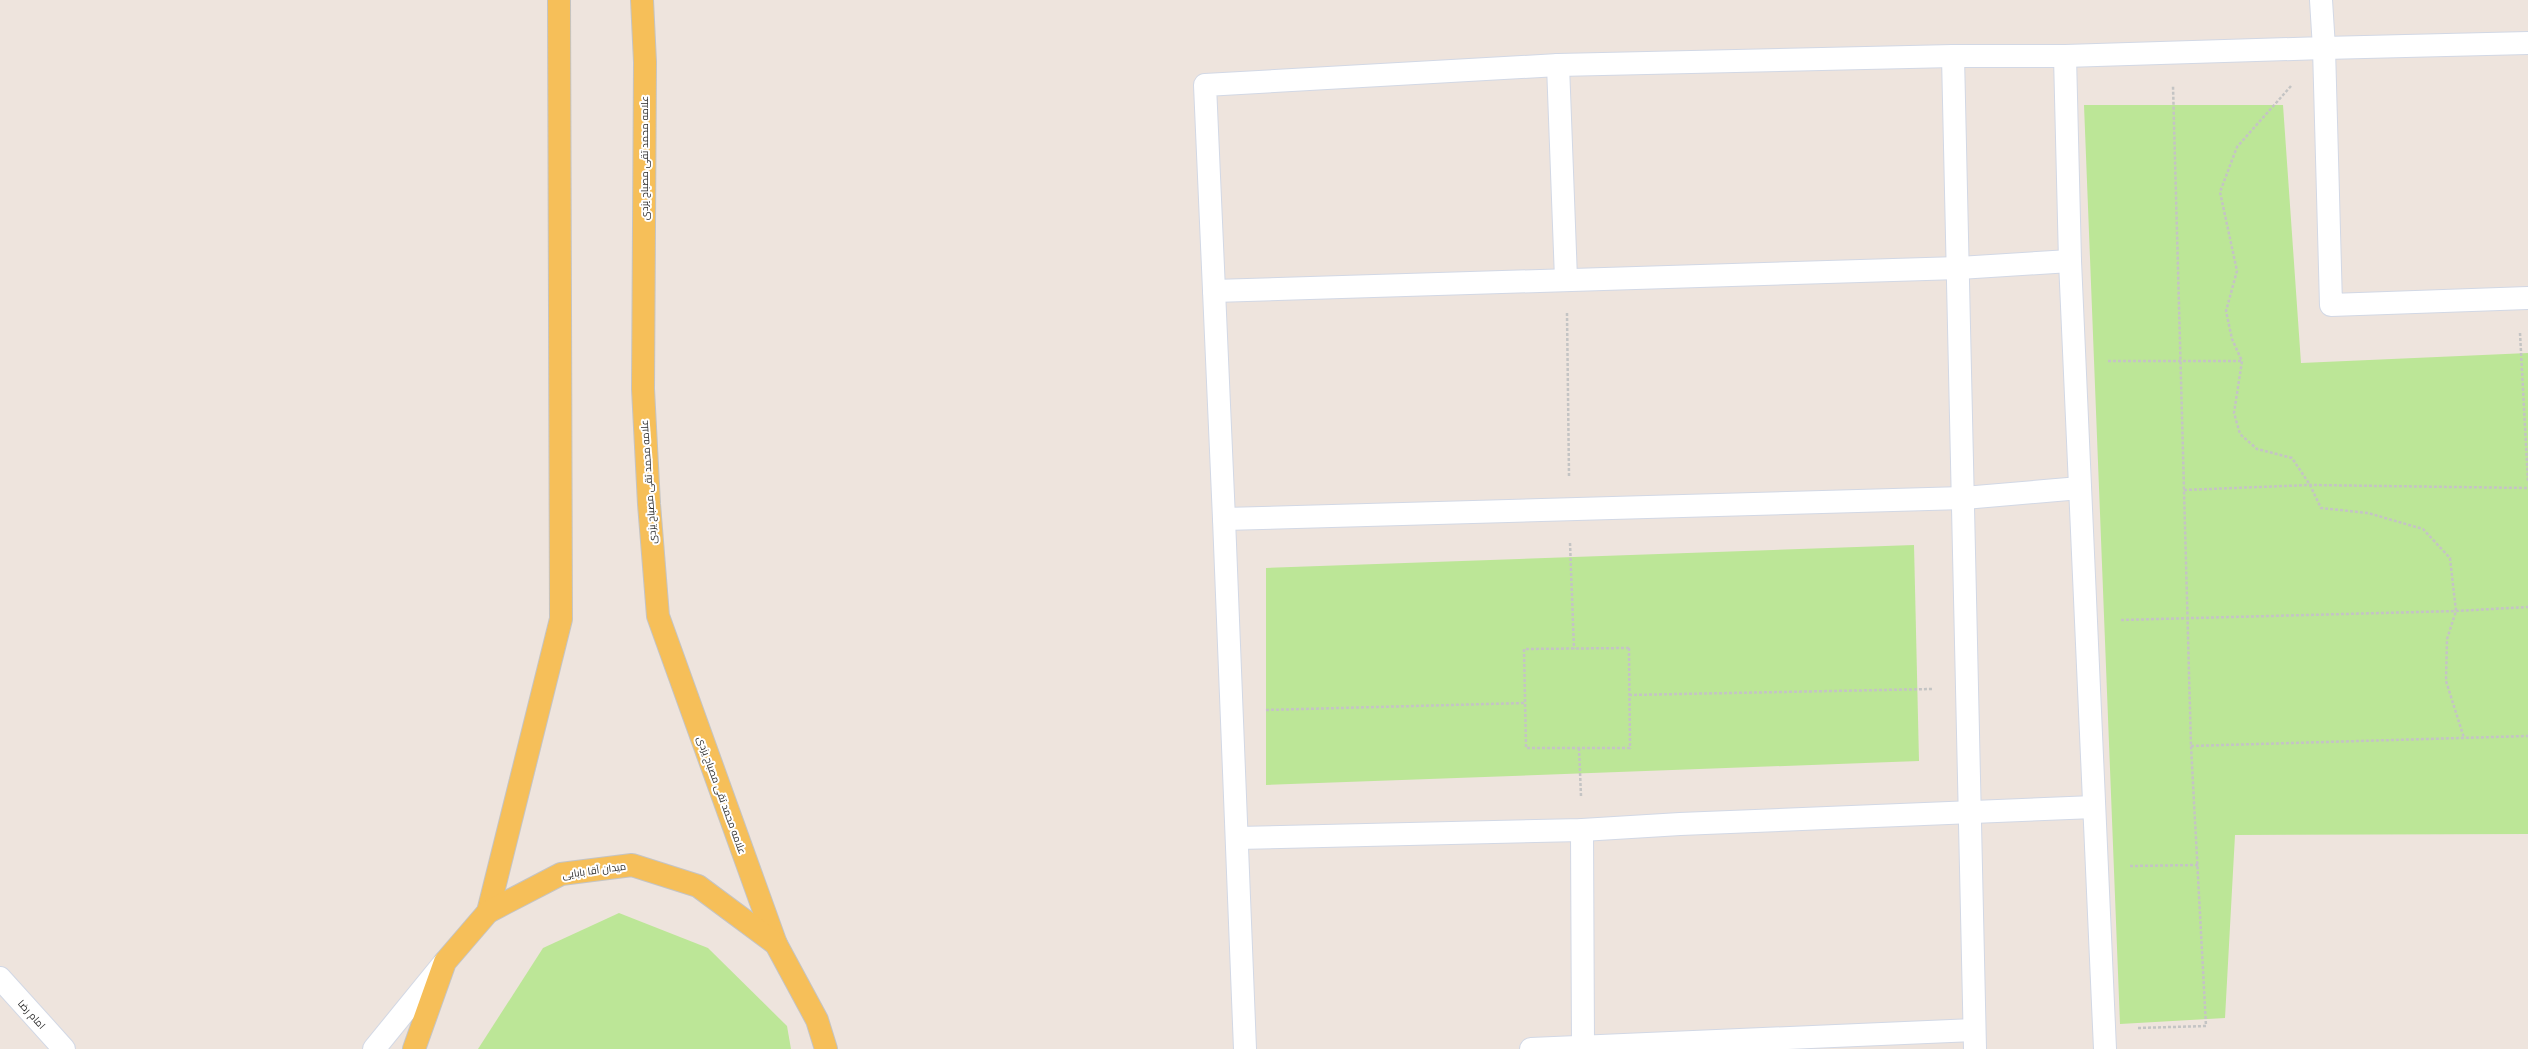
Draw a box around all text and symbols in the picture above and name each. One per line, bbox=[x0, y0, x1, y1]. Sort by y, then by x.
street label: علامه محمد تقی مصباح یزدی bbox=[639, 96, 651, 220]
street label: علامه محمد تقی مصباح یزدی bbox=[639, 419, 659, 544]
street label: علامه محمد تقی مصباح یزدی bbox=[694, 735, 748, 856]
street label: میدان آقا بابایی bbox=[562, 861, 627, 881]
street label: امام رضا bbox=[14, 998, 47, 1032]

